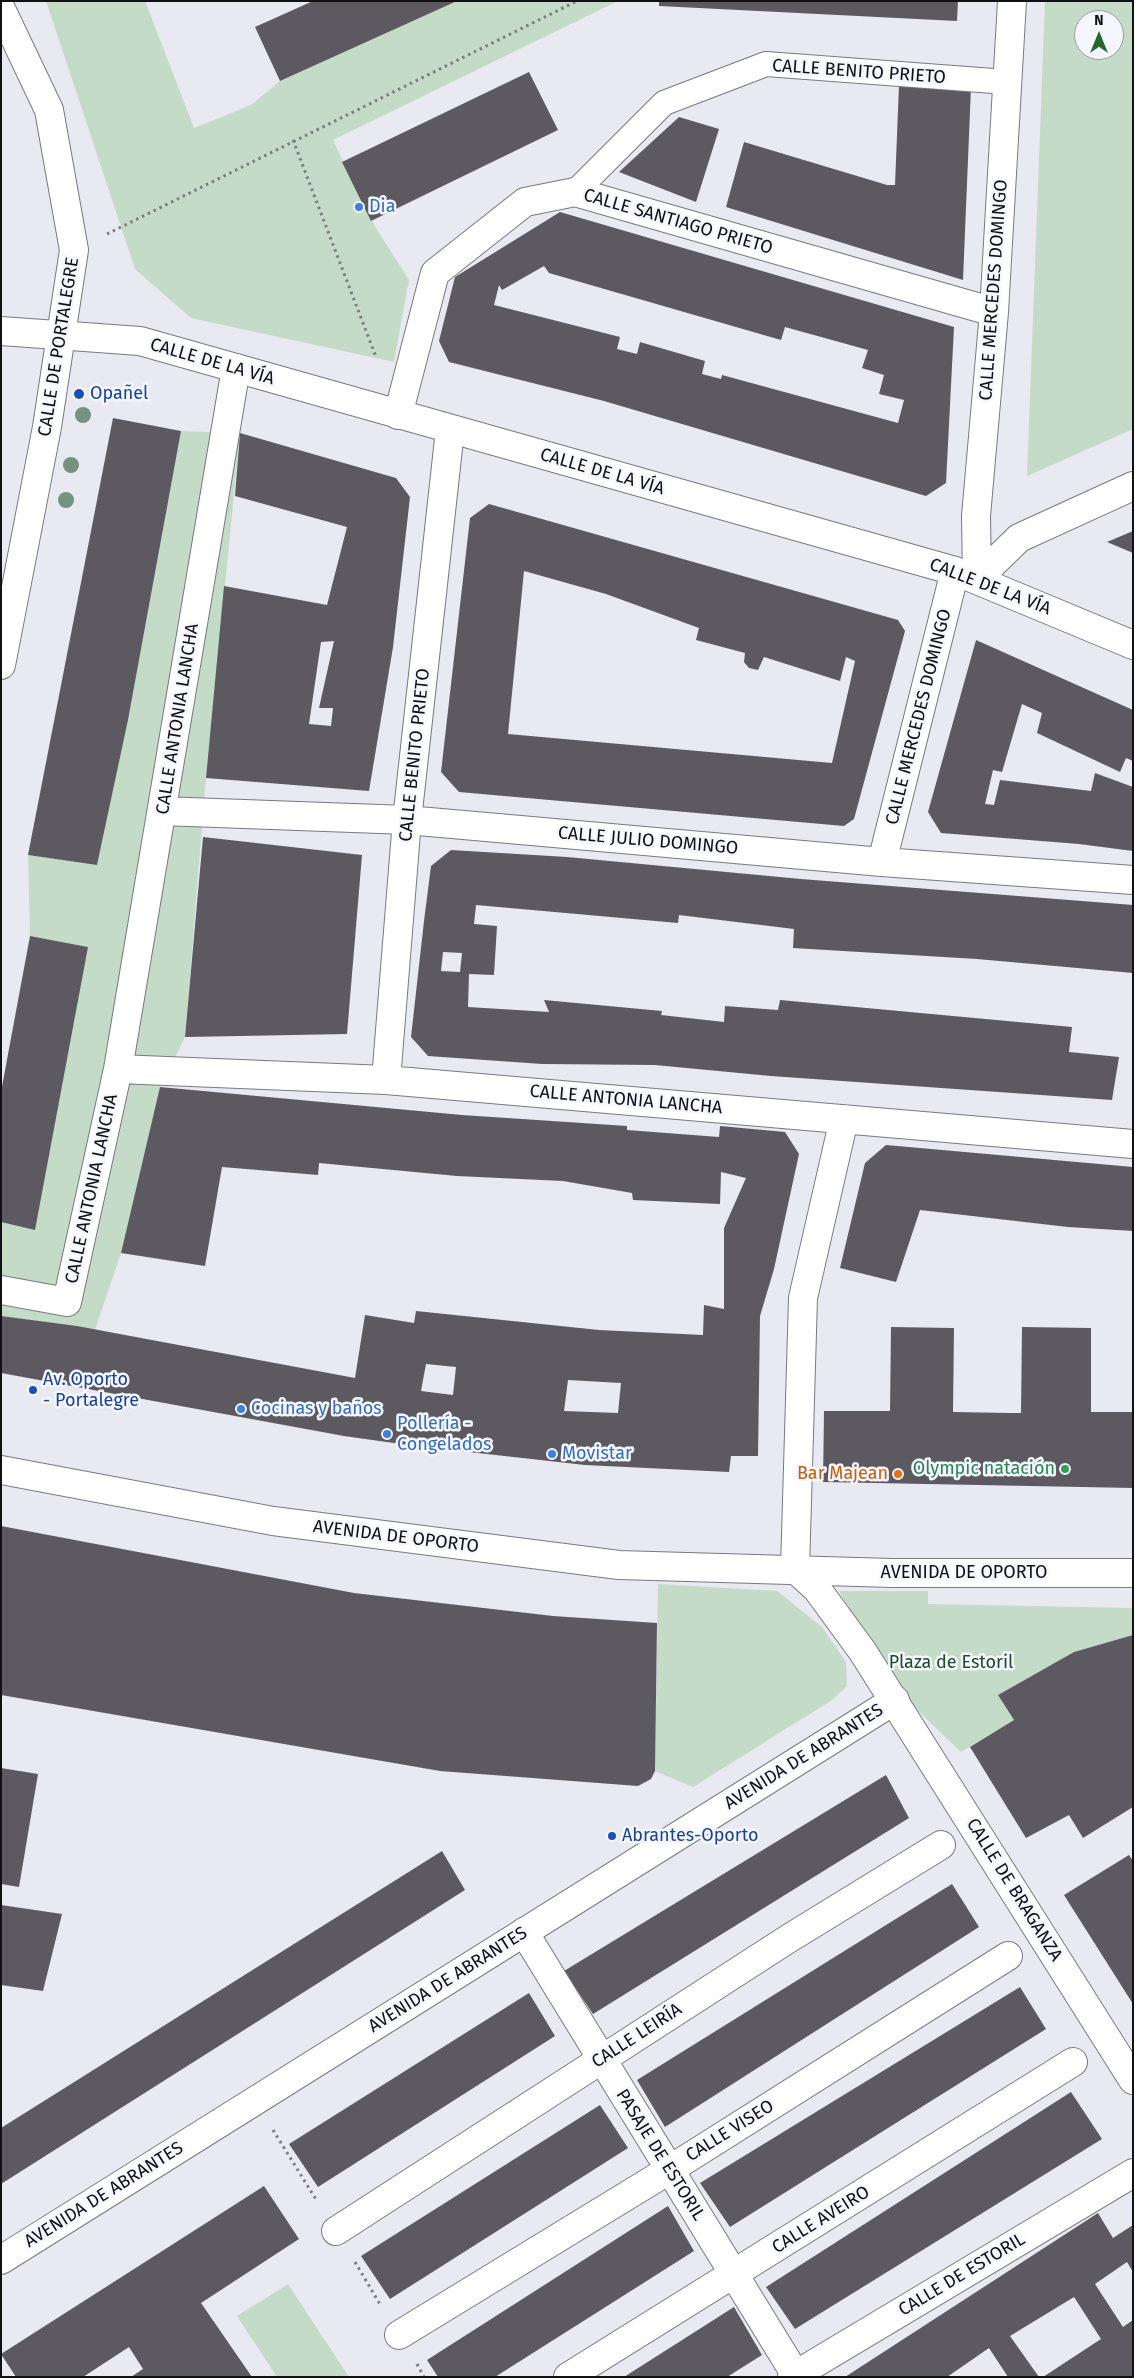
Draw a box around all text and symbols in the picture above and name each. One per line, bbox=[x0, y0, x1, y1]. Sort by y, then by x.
north arrow bbox=[1074, 10, 1124, 60]
text: N bbox=[1094, 12, 1104, 29]
street label: CALLE BENITO PRIETO bbox=[771, 55, 947, 89]
street label: CALLE MERCEDES DOMINGO bbox=[975, 179, 1013, 401]
street label: CALLE SANTIAGO PRIETO bbox=[581, 185, 775, 259]
place label: Dia bbox=[369, 196, 395, 218]
marker: Dia bbox=[353, 201, 365, 213]
street label: CALLE DE PORTALEGRE bbox=[34, 256, 84, 438]
street label: CALLE DE LA VÍA bbox=[147, 334, 277, 390]
place label: Opañel bbox=[90, 383, 148, 405]
marker: Opañel bbox=[72, 387, 86, 401]
street label: CALLE DE LA VÍA bbox=[537, 444, 667, 500]
street label: CALLE DE LA VÍA bbox=[926, 554, 1054, 620]
street label: CALLE MERCEDES DOMINGO bbox=[882, 607, 956, 827]
street label: CALLE ANTONIA LANCHA bbox=[152, 622, 204, 816]
street label: CALLE BENITO PRIETO bbox=[395, 667, 435, 843]
street label: CALLE JULIO DOMINGO bbox=[557, 822, 739, 860]
street label: CALLE ANTONIA LANCHA bbox=[529, 1081, 723, 1119]
street label: CALLE ANTONIA LANCHA bbox=[61, 1092, 123, 1286]
place label: Av. Oporto - Portalegre bbox=[43, 1369, 139, 1412]
marker: Av. Oporto - Portalegre bbox=[27, 1384, 39, 1396]
place label: Cocinas y baños bbox=[251, 1398, 382, 1420]
marker: Cocinas y baños bbox=[235, 1403, 247, 1415]
place label: Pollería - Congelados bbox=[397, 1413, 491, 1456]
marker: Pollería - Congelados bbox=[381, 1428, 393, 1440]
place label: Movistar bbox=[562, 1443, 632, 1465]
marker: Movistar bbox=[546, 1448, 558, 1460]
place label: Olympic natación bbox=[913, 1458, 1055, 1480]
place label: Bar Majean bbox=[797, 1463, 888, 1485]
marker: Olympic natación bbox=[1059, 1463, 1071, 1475]
marker: Bar Majean bbox=[892, 1468, 904, 1480]
street label: AVENIDA DE OPORTO bbox=[312, 1516, 480, 1558]
street label: AVENIDA DE OPORTO bbox=[881, 1562, 1047, 1584]
park label: Plaza de Estoril bbox=[889, 1652, 1013, 1674]
street label: AVENIDA DE ABRANTES bbox=[721, 1699, 887, 1815]
street label: CALLE DE BRAGANZA bbox=[961, 1815, 1067, 1965]
place label: Abrantes-Oporto bbox=[622, 1825, 759, 1847]
marker: Abrantes-Oporto bbox=[606, 1830, 618, 1842]
street label: AVENIDA DE ABRANTES bbox=[365, 1922, 531, 2038]
street label: CALLE LEIRÍA bbox=[588, 1999, 686, 2073]
street label: PASAJE DE ESTORIL bbox=[611, 2085, 709, 2225]
street label: CALLE VISEO bbox=[682, 2095, 778, 2167]
street label: AVENIDA DE ABRANTES bbox=[21, 2137, 187, 2253]
street label: CALLE AVEIRO bbox=[768, 2181, 874, 2259]
street label: CALLE DE ESTORIL bbox=[895, 2229, 1029, 2321]

